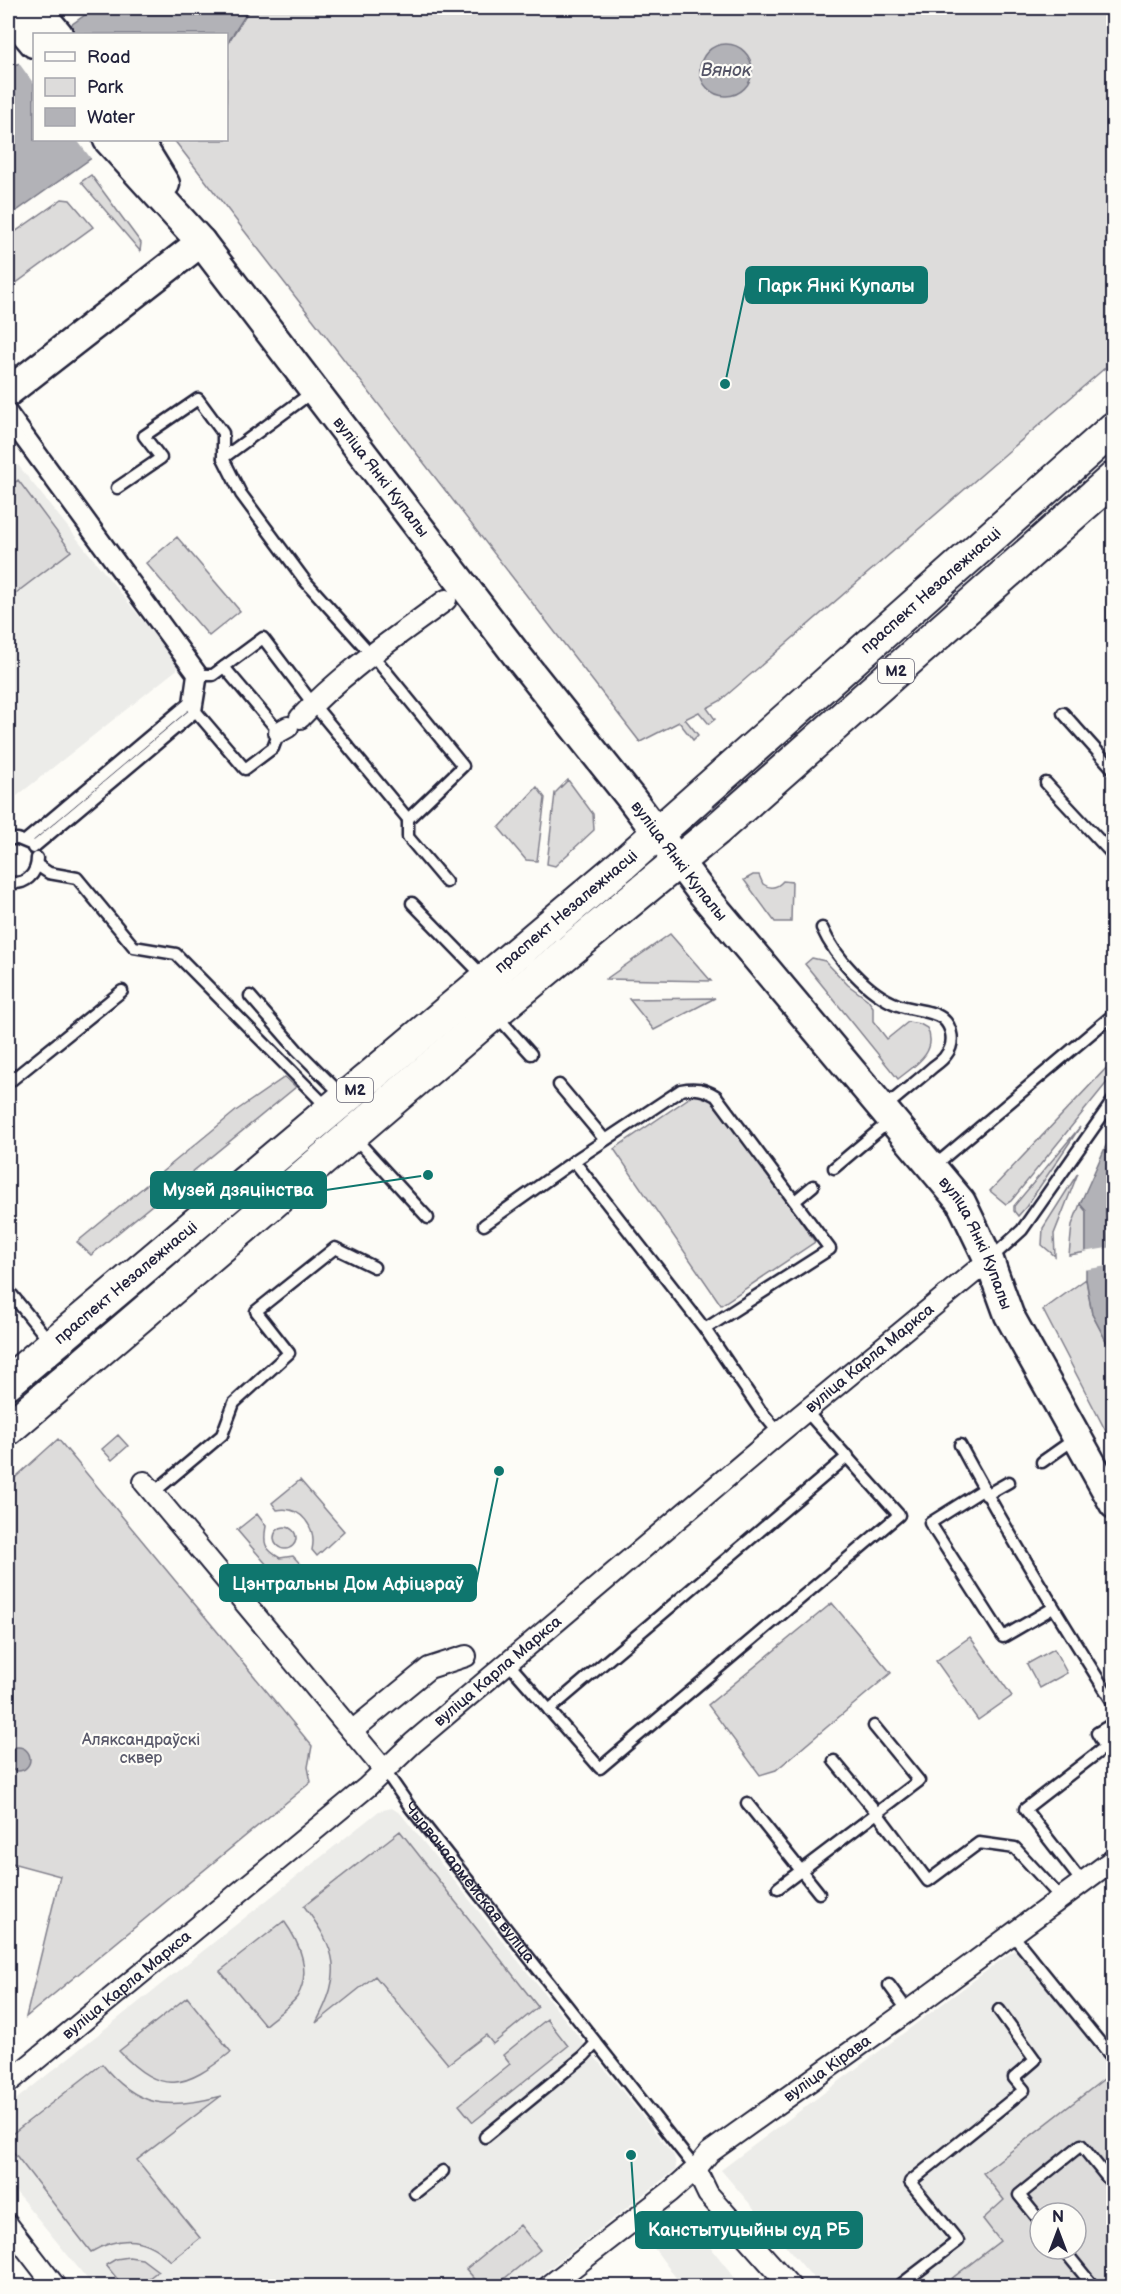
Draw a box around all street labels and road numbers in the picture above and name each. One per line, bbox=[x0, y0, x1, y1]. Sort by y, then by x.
street label: вуліца Янкі Купалы bbox=[329, 413, 433, 541]
street label: праспект Незалежнасці bbox=[857, 523, 1005, 658]
road number: М2 bbox=[878, 659, 914, 683]
street label: вуліца Янкі Купалы bbox=[627, 797, 731, 925]
street label: праспект Незалежнасці bbox=[491, 846, 642, 977]
road number: М2 bbox=[337, 1078, 373, 1102]
street label: вуліца Янкі Купалы bbox=[935, 1173, 1016, 1312]
street label: праспект Незалежнасці bbox=[50, 1217, 201, 1348]
street label: вуліца Карла Маркса bbox=[801, 1299, 938, 1417]
street label: вуліца Карла Маркса bbox=[430, 1612, 566, 1731]
street label: Чырвонаармейская вуліца bbox=[400, 1798, 539, 1967]
street label: вуліца Карла Маркса bbox=[59, 1926, 195, 2044]
street label: вуліца Кірава bbox=[780, 2031, 875, 2106]

